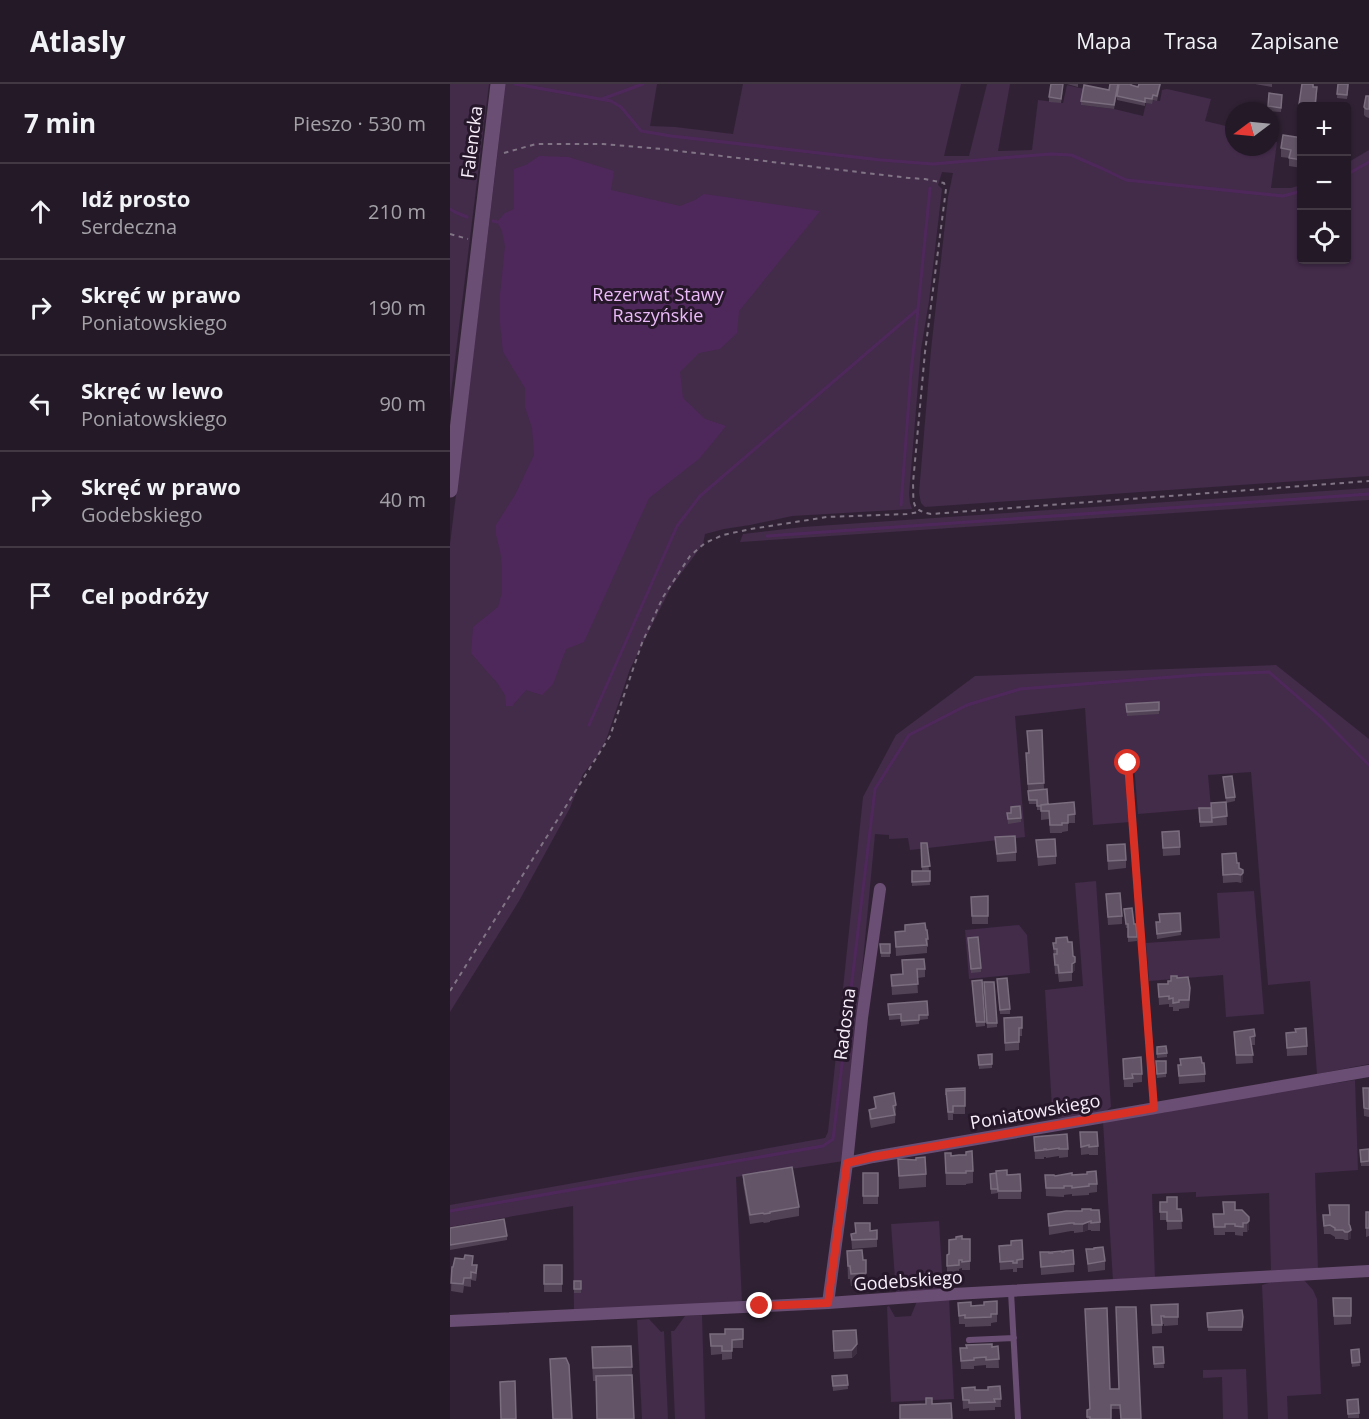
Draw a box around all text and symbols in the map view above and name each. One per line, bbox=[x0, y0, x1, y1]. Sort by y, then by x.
text: Atlasly bbox=[30, 22, 125, 60]
text: Mapa bbox=[1076, 27, 1131, 55]
text: Trasa bbox=[1164, 27, 1218, 55]
text: Zapisane bbox=[1251, 27, 1339, 55]
north arrow bbox=[1225, 102, 1279, 156]
map controls bbox=[1297, 102, 1351, 264]
button: + bbox=[1297, 102, 1351, 156]
street label: Falencka bbox=[455, 104, 487, 180]
text: 7 min bbox=[24, 105, 96, 141]
text: Pieszo · 530 m bbox=[293, 110, 426, 137]
button: − bbox=[1297, 156, 1351, 210]
text: Idź prosto bbox=[81, 183, 190, 213]
icon: ahead bbox=[24, 195, 57, 228]
text: 210 m bbox=[368, 198, 426, 225]
button: locate bbox=[1297, 210, 1351, 264]
text: Serdeczna bbox=[81, 213, 177, 240]
text: Skręć w prawo bbox=[81, 279, 241, 309]
park label: Rezerwat Stawy Raszyńskie bbox=[592, 282, 725, 327]
icon: right bbox=[24, 291, 57, 324]
text: 190 m bbox=[368, 294, 426, 321]
text: Poniatowskiego bbox=[81, 309, 227, 336]
text: Skręć w lewo bbox=[81, 375, 223, 405]
icon: left bbox=[24, 387, 57, 420]
text: 90 m bbox=[379, 390, 426, 417]
text: Poniatowskiego bbox=[81, 405, 227, 432]
text: Skręć w prawo bbox=[81, 471, 241, 501]
icon: right bbox=[24, 483, 57, 516]
text: 40 m bbox=[379, 486, 426, 513]
text: Godebskiego bbox=[81, 501, 202, 528]
icon: arrive bbox=[24, 579, 57, 612]
text: Cel podróży bbox=[81, 580, 209, 610]
route start bbox=[1114, 749, 1140, 775]
street label: Radosna bbox=[828, 987, 860, 1061]
street label: Poniatowskiego bbox=[968, 1088, 1102, 1134]
street label: Godebskiego bbox=[853, 1264, 963, 1296]
route end bbox=[746, 1292, 772, 1318]

